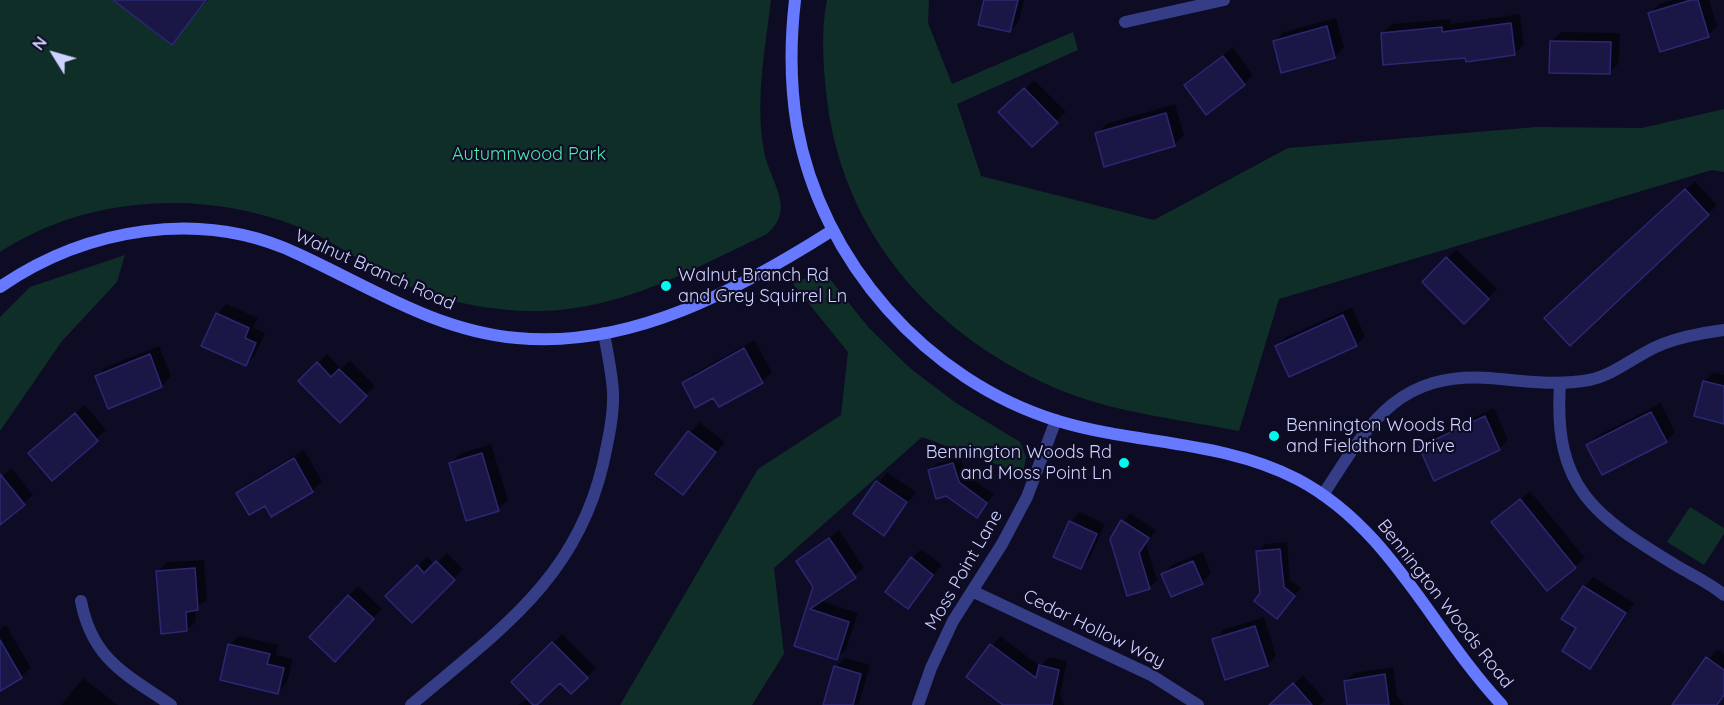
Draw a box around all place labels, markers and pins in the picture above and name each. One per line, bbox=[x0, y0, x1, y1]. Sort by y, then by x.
place label: Walnut Branch Rd and Grey Squirrel Ln bbox=[678, 265, 847, 308]
marker: Walnut Branch Rd and Grey Squirrel Ln bbox=[659, 279, 673, 293]
place label: Bennington Woods Rd and Fieldthorn Drive bbox=[1286, 415, 1472, 458]
marker: Bennington Woods Rd and Fieldthorn Drive bbox=[1267, 429, 1281, 443]
place label: Bennington Woods Rd and Moss Point Ln bbox=[926, 442, 1112, 484]
marker: Bennington Woods Rd and Moss Point Ln bbox=[1117, 456, 1131, 470]

